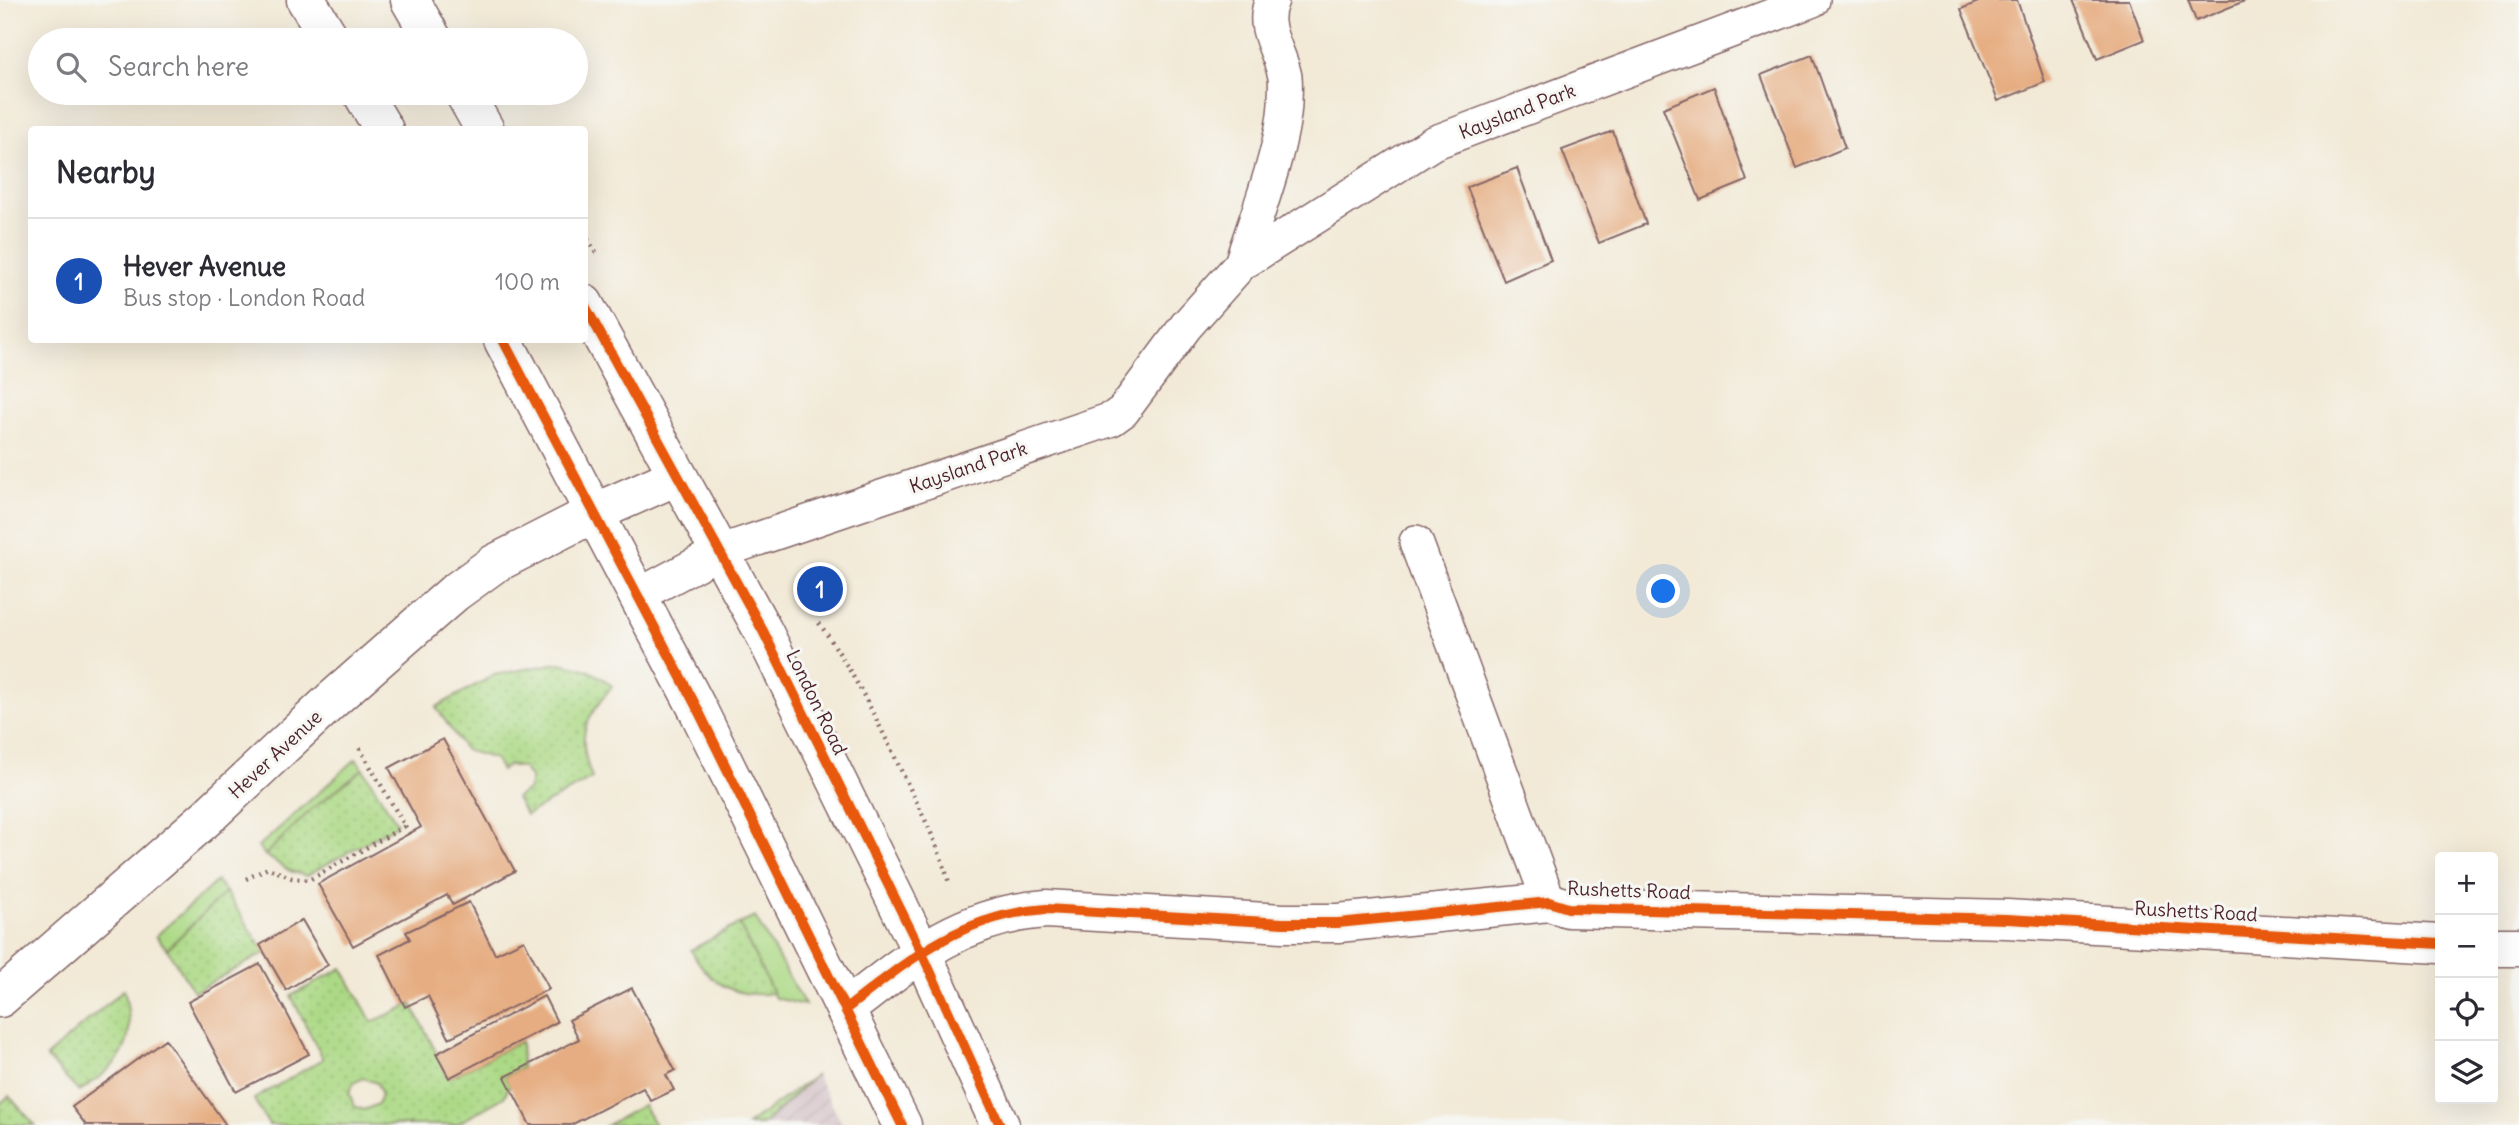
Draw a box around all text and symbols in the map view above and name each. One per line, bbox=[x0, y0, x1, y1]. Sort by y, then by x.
search box bbox=[28, 28, 588, 105]
icon: search bbox=[52, 48, 90, 86]
text: Search here bbox=[108, 50, 249, 83]
street label: Kaysland Park bbox=[1455, 78, 1579, 144]
text: Nearby bbox=[56, 153, 156, 191]
text: Hever Avenue bbox=[123, 250, 286, 283]
text: 1 bbox=[74, 267, 84, 296]
text: 100 m bbox=[495, 267, 560, 296]
text: Bus stop · London Road bbox=[123, 283, 365, 312]
street label: Kaysland Park bbox=[906, 436, 1030, 498]
pin: 1 bbox=[797, 563, 843, 615]
your location bbox=[1646, 574, 1680, 608]
street label: London Road bbox=[781, 646, 853, 758]
street label: Hever Avenue bbox=[223, 705, 327, 803]
map controls bbox=[2435, 852, 2498, 1104]
button: + bbox=[2435, 852, 2498, 915]
street label: Rushetts Road bbox=[1567, 876, 1691, 904]
street label: Rushetts Road bbox=[2134, 896, 2258, 926]
button: − bbox=[2435, 915, 2498, 978]
button: locate bbox=[2435, 978, 2498, 1041]
button: layers bbox=[2435, 1041, 2498, 1104]

